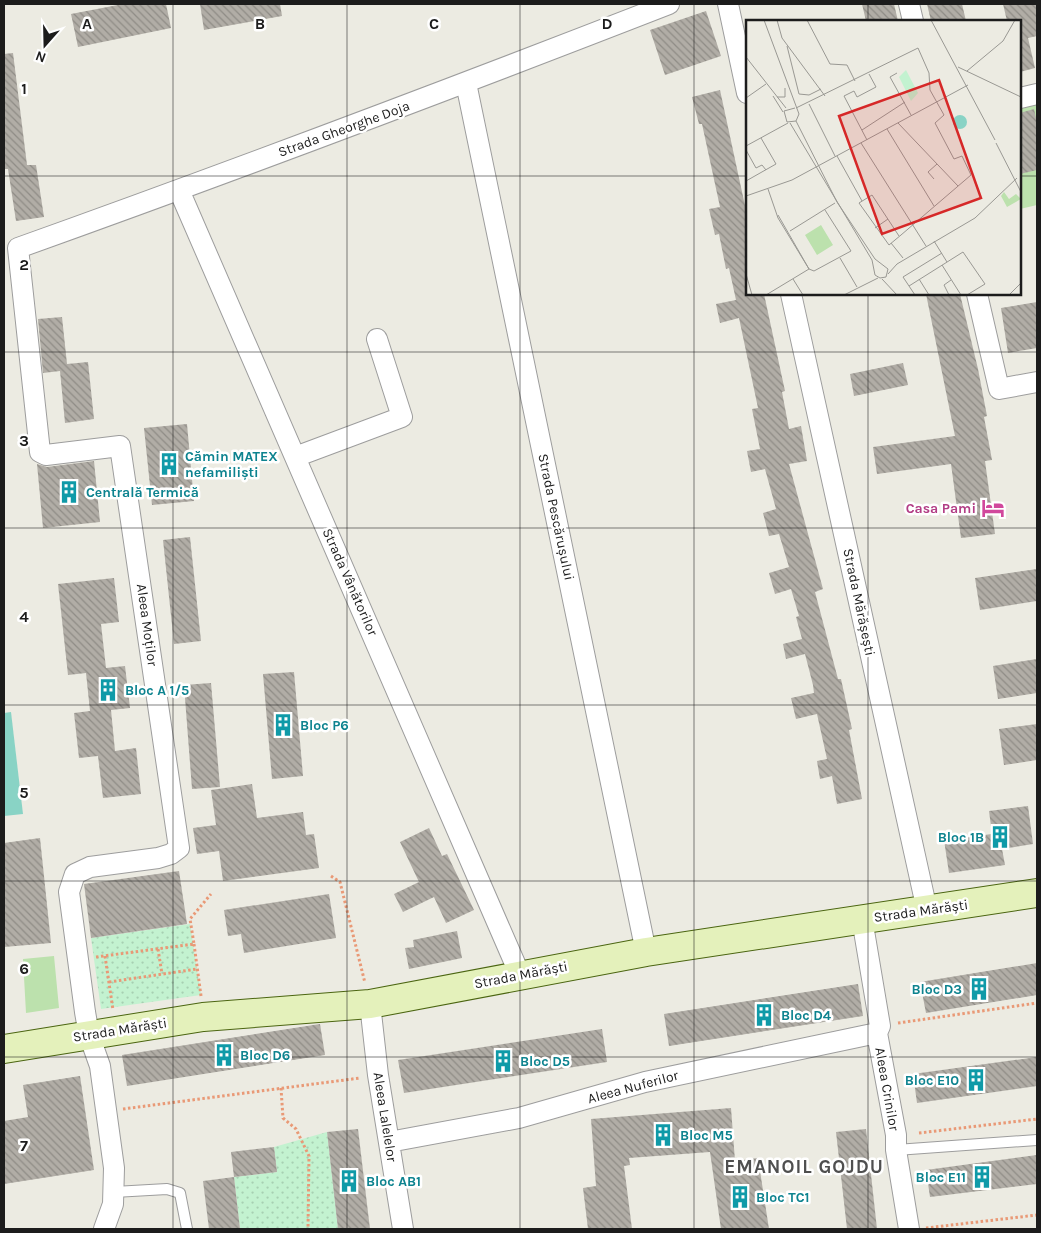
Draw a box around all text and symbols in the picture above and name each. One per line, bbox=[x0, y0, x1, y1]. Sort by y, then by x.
text: A bbox=[82, 14, 92, 33]
text: B bbox=[255, 14, 265, 33]
text: C bbox=[429, 14, 439, 33]
text: D bbox=[602, 14, 613, 33]
north arrow bbox=[20, 20, 70, 70]
inset map bbox=[746, 20, 1021, 295]
text: N bbox=[33, 47, 48, 66]
text: 1 bbox=[21, 79, 27, 98]
street label: Strada Gheorghe Doja bbox=[276, 97, 412, 161]
text: 2 bbox=[19, 255, 29, 274]
text: 3 bbox=[19, 431, 29, 450]
place label: Cămin MATEX nefamiliști bbox=[185, 448, 278, 481]
building icon: Cămin MATEX nefamiliști bbox=[156, 451, 182, 477]
street label: Strada Pescărușului bbox=[534, 452, 578, 582]
building icon: Centrală Termică bbox=[56, 479, 82, 505]
place label: Centrală Termică bbox=[86, 484, 199, 501]
hotel icon: Casa Pami bbox=[980, 495, 1006, 521]
place label: Casa Pami bbox=[906, 500, 976, 517]
street label: Strada Vânătorilor bbox=[319, 526, 382, 639]
street label: Strada Mărășești bbox=[839, 547, 879, 657]
street label: Aleea Moților bbox=[133, 583, 161, 668]
text: 4 bbox=[19, 607, 29, 626]
building icon: Bloc A 1/5 bbox=[95, 677, 121, 703]
place label: Bloc A 1/5 bbox=[125, 682, 189, 699]
building icon: Bloc P6 bbox=[270, 712, 296, 738]
place label: Bloc P6 bbox=[300, 717, 349, 734]
text: 5 bbox=[19, 783, 29, 802]
building icon: Bloc 1B bbox=[987, 824, 1013, 850]
place label: Bloc 1B bbox=[938, 829, 984, 846]
street label: Strada Mărăști bbox=[873, 896, 969, 926]
street label: Strada Mărăști bbox=[473, 958, 569, 992]
text: 6 bbox=[19, 959, 29, 978]
building icon: Bloc D3 bbox=[966, 976, 992, 1002]
place label: Bloc D3 bbox=[911, 981, 962, 998]
building icon: Bloc D4 bbox=[751, 1002, 777, 1028]
place label: Bloc D4 bbox=[781, 1007, 832, 1024]
street label: Strada Mărăști bbox=[72, 1014, 168, 1046]
building icon: Bloc D6 bbox=[211, 1042, 237, 1068]
street label: Aleea Crinilor bbox=[871, 1046, 903, 1133]
place label: Bloc D6 bbox=[240, 1047, 290, 1064]
building icon: Bloc D5 bbox=[490, 1048, 516, 1074]
place label: Bloc D5 bbox=[520, 1053, 570, 1070]
street label: Aleea Nuferilor bbox=[586, 1066, 681, 1107]
building icon: Bloc E10 bbox=[963, 1067, 989, 1093]
street label: Aleea Lalelelor bbox=[370, 1071, 401, 1164]
place label: Bloc E10 bbox=[905, 1072, 959, 1089]
building icon: Bloc M5 bbox=[650, 1122, 676, 1148]
place label: Bloc M5 bbox=[680, 1127, 733, 1144]
text: 7 bbox=[20, 1136, 28, 1155]
district label: EMANOIL GOJDU bbox=[724, 1156, 884, 1178]
building icon: Bloc E11 bbox=[969, 1164, 995, 1190]
building icon: Bloc AB1 bbox=[336, 1168, 362, 1194]
place label: Bloc E11 bbox=[916, 1169, 966, 1186]
place label: Bloc AB1 bbox=[366, 1173, 421, 1190]
building icon: Bloc TC1 bbox=[727, 1184, 753, 1210]
place label: Bloc TC1 bbox=[756, 1189, 810, 1206]

